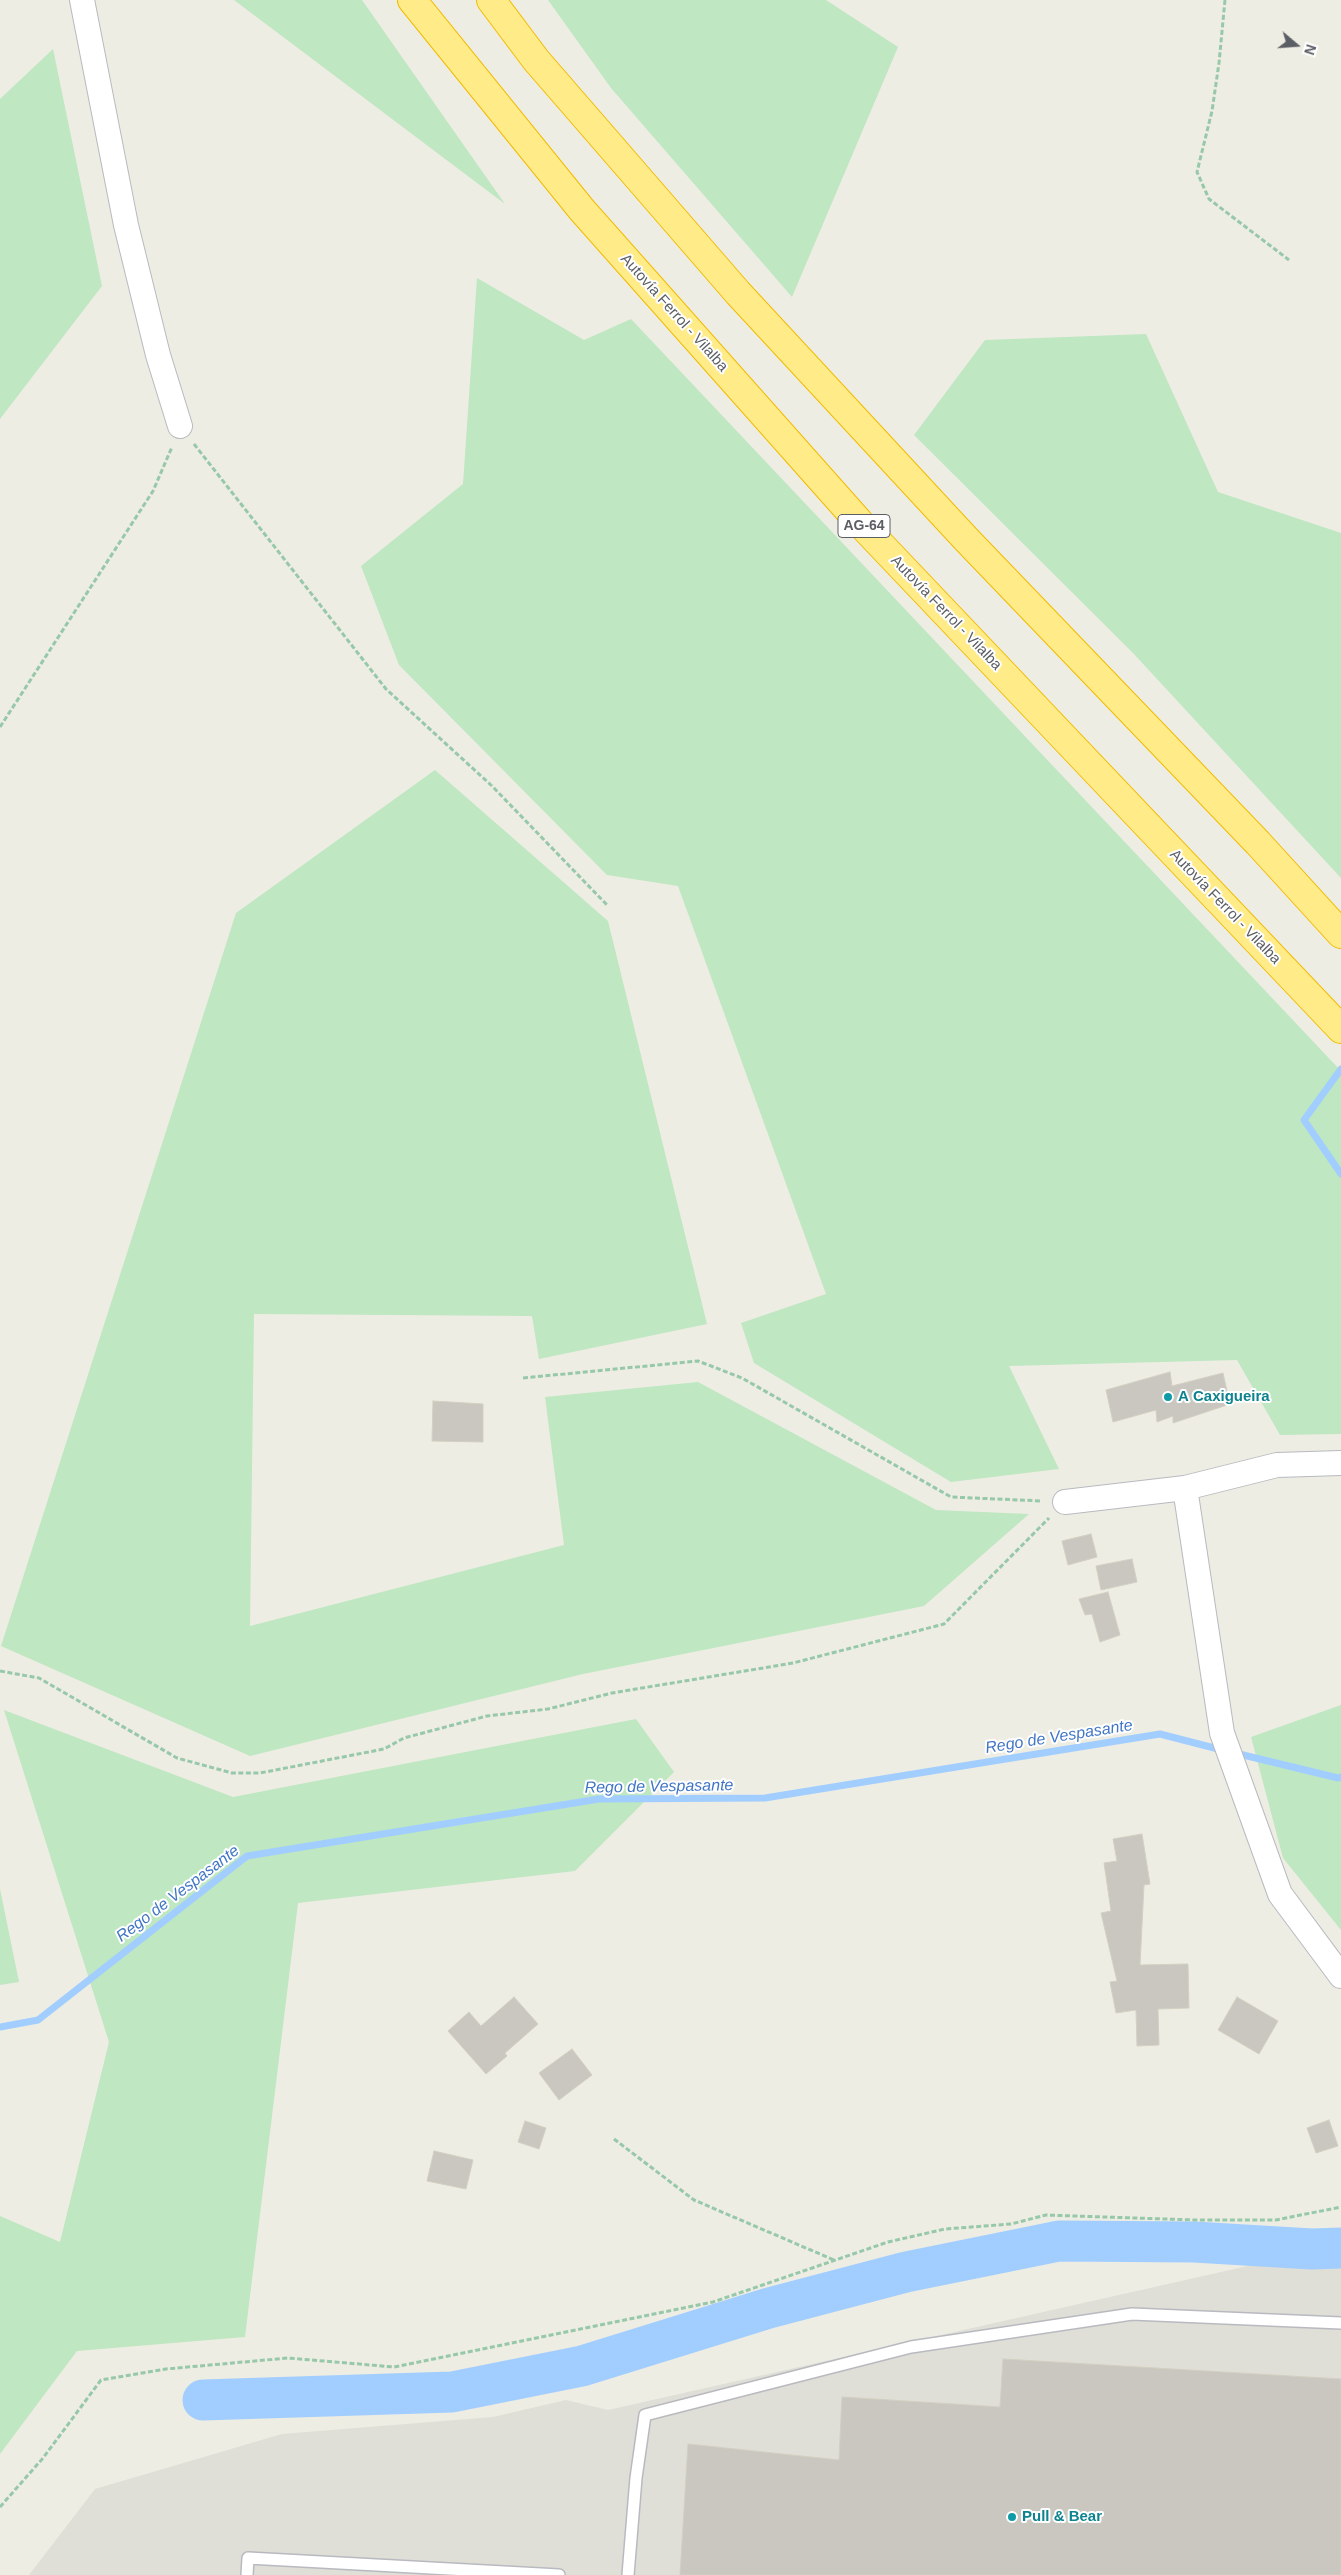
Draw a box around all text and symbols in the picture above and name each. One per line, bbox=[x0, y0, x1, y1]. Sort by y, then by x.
north arrow bbox=[1271, 20, 1321, 70]
text: N bbox=[1301, 42, 1319, 57]
street label: Autovía Ferrol - Vilalba bbox=[616, 250, 732, 376]
road number: AG-64 bbox=[838, 514, 890, 538]
street label: Autovía Ferrol - Vilalba bbox=[887, 552, 1005, 674]
street label: Autovía Ferrol - Vilalba bbox=[1166, 846, 1284, 968]
place label: A Caxigueira bbox=[1178, 1388, 1270, 1406]
marker: A Caxigueira bbox=[1162, 1391, 1174, 1403]
water label: Rego de Vespasante bbox=[984, 1716, 1134, 1758]
water label: Rego de Vespasante bbox=[584, 1776, 734, 1798]
water label: Rego de Vespasante bbox=[113, 1842, 243, 1946]
place label: Pull & Bear bbox=[1022, 2508, 1102, 2526]
marker: Pull & Bear bbox=[1006, 2511, 1018, 2523]

